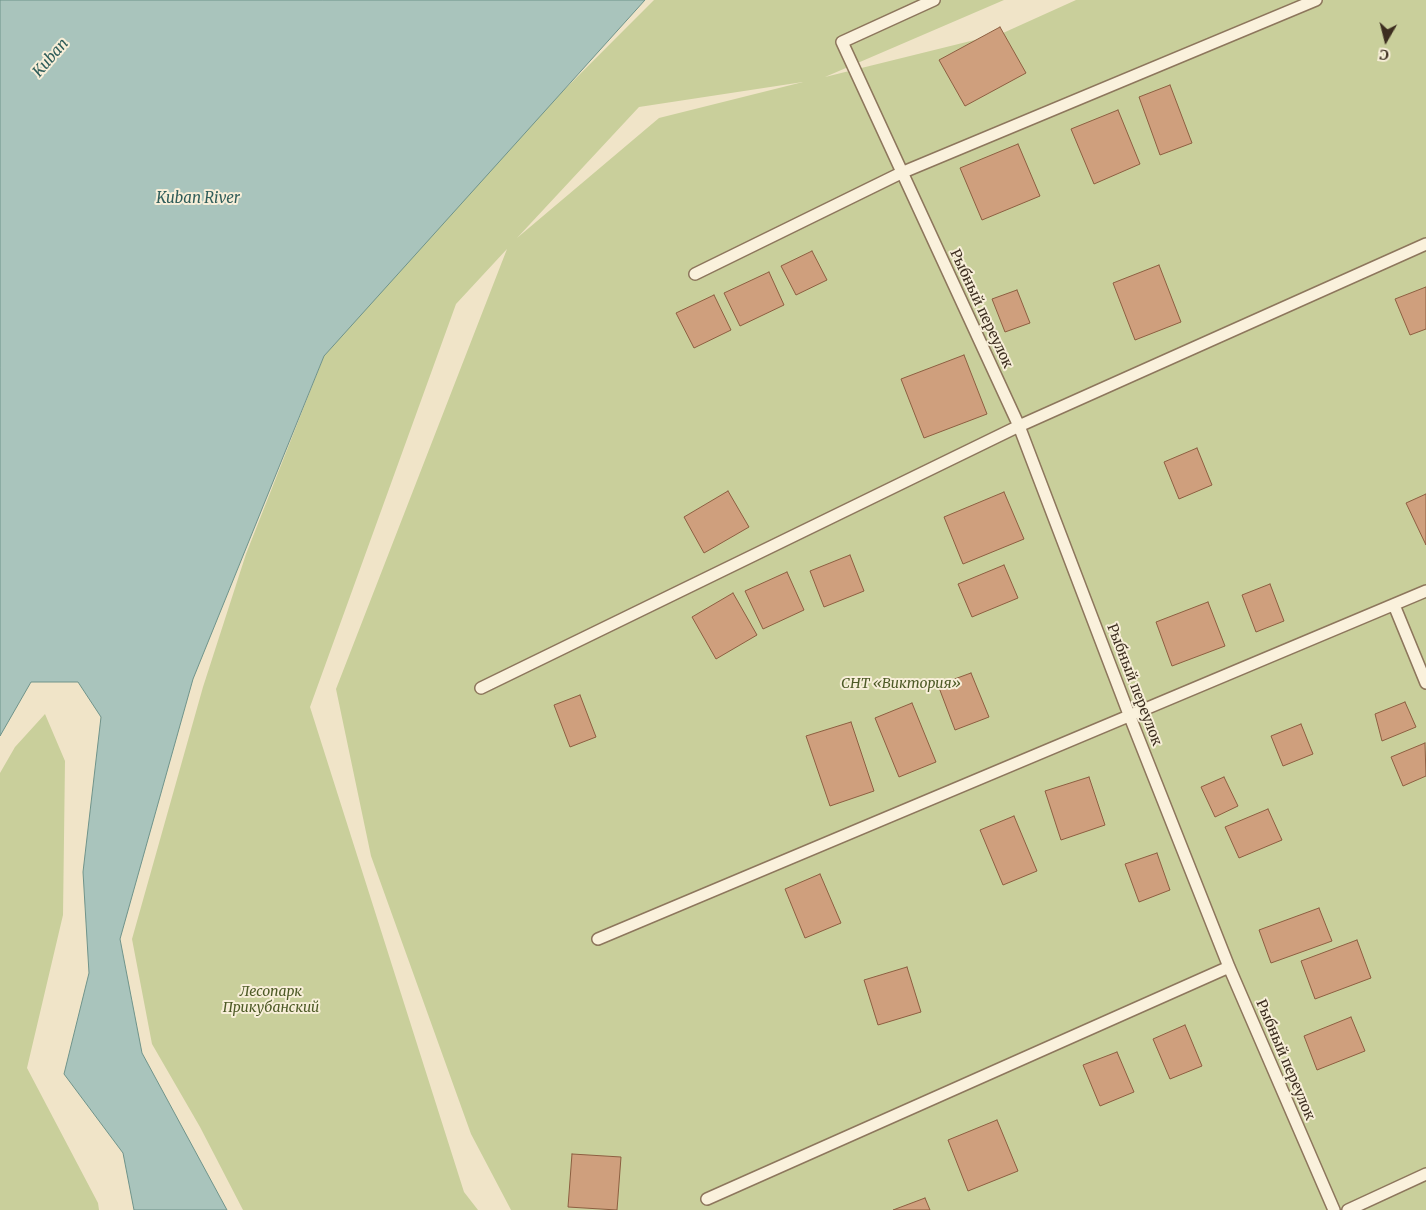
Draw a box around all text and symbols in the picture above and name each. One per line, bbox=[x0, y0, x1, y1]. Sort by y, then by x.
north arrow bbox=[1361, 15, 1411, 65]
water label: Kuban bbox=[30, 35, 72, 81]
text: С bbox=[1378, 45, 1390, 64]
water label: Kuban River bbox=[156, 190, 240, 208]
street label: Рыбный переулок bbox=[946, 247, 1016, 371]
street label: Рыбный переулок bbox=[1103, 622, 1165, 748]
park label: СНТ «Виктория» bbox=[841, 676, 961, 692]
park label: Лесопарк Прикубанский bbox=[223, 984, 319, 1016]
street label: Рыбный переулок bbox=[1252, 997, 1318, 1123]

